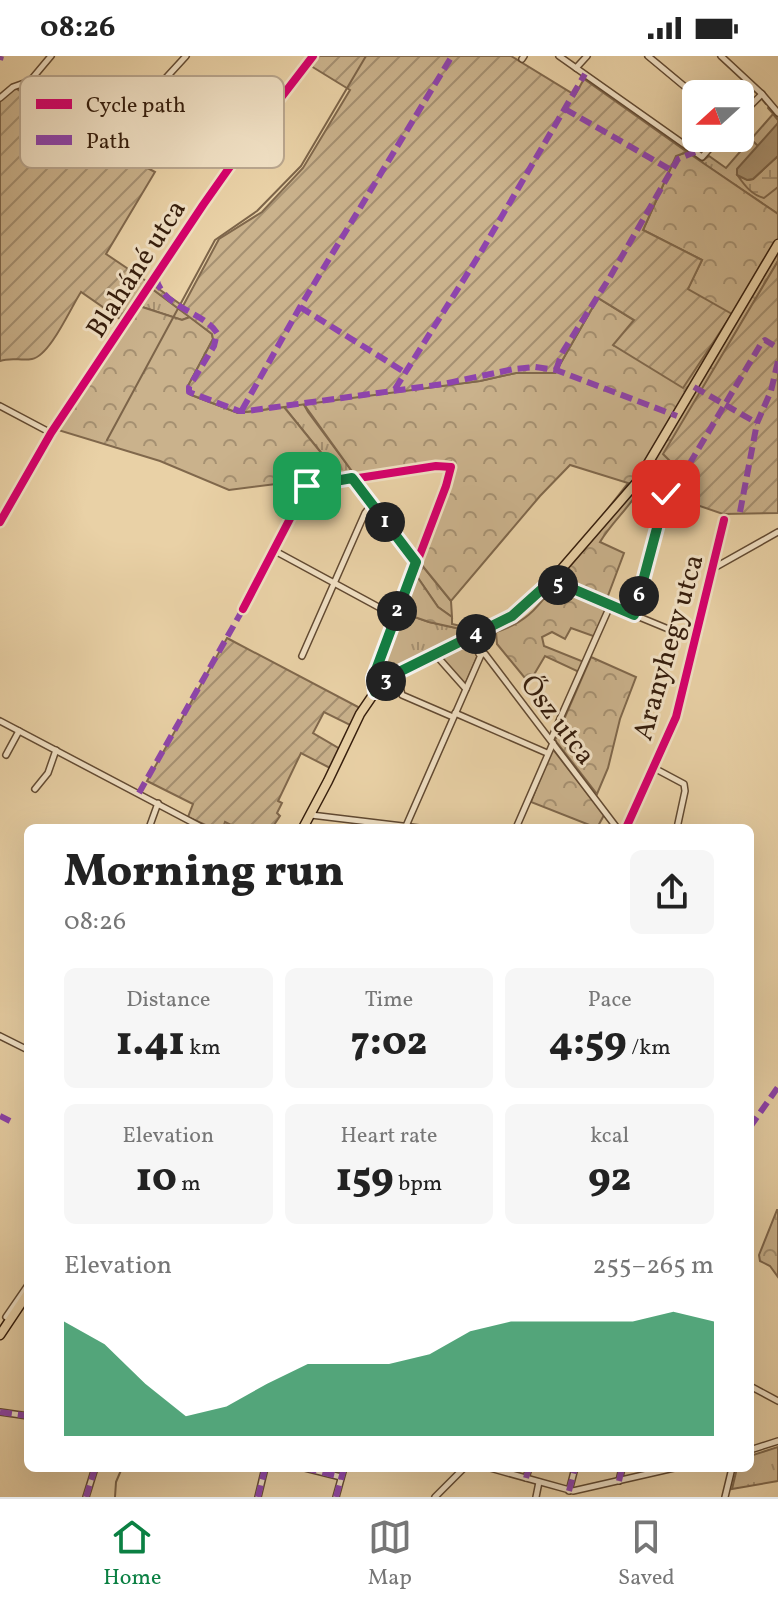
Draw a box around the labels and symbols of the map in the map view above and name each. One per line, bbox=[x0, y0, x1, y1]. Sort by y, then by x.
legend bbox=[20, 76, 284, 168]
north arrow bbox=[682, 80, 754, 152]
text: Cycle path bbox=[86, 91, 186, 122]
text: Path bbox=[86, 127, 130, 158]
street label: Blaháné utca bbox=[78, 193, 196, 346]
pin bbox=[273, 452, 341, 520]
pin bbox=[632, 460, 700, 528]
pin: 1 bbox=[365, 502, 405, 542]
street label: Aranyhegy utca bbox=[624, 550, 715, 745]
pin: 5 bbox=[538, 565, 578, 605]
pin: 6 bbox=[619, 576, 659, 616]
pin: 2 bbox=[377, 591, 417, 631]
pin: 4 bbox=[456, 614, 496, 654]
pin: 3 bbox=[366, 661, 406, 701]
street label: Ősz utca bbox=[510, 667, 604, 774]

